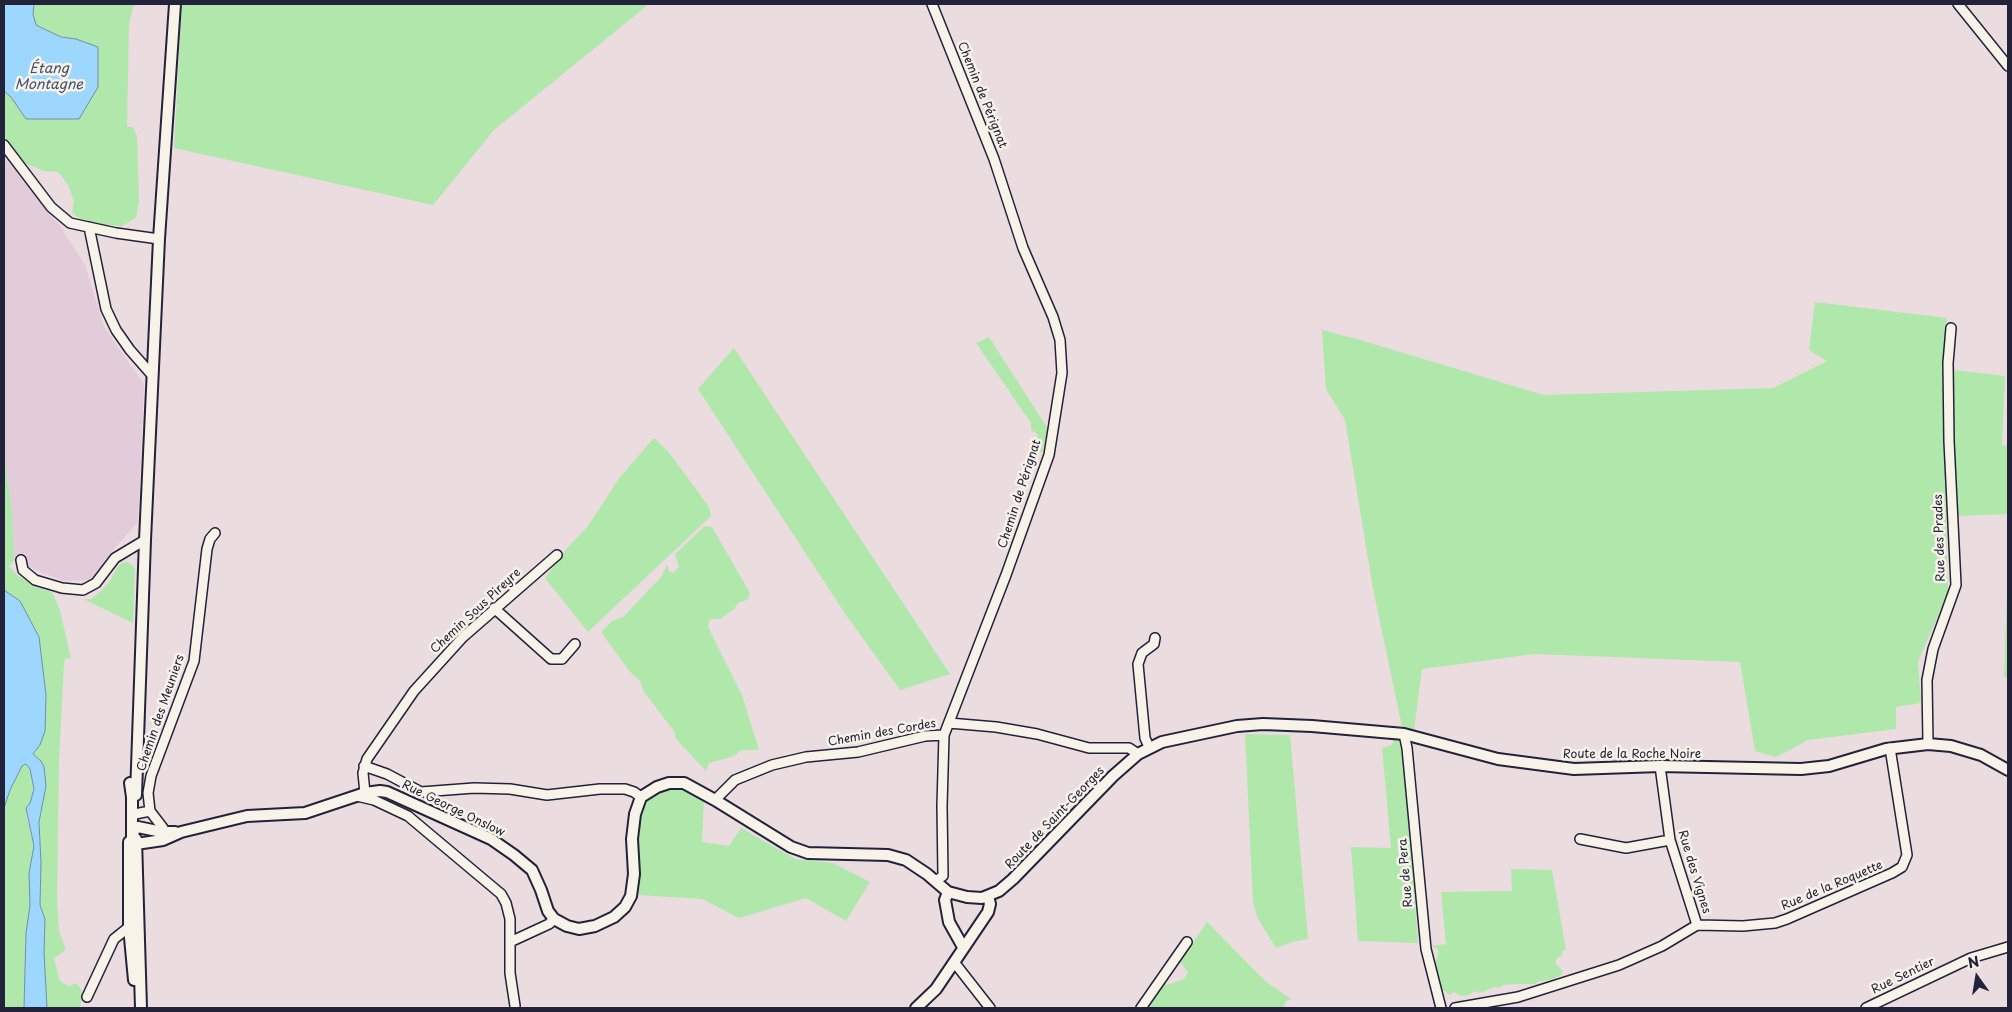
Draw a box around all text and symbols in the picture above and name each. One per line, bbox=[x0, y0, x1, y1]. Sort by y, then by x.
street label: Chemin de Pérignat bbox=[954, 40, 1010, 150]
water label: Étang Montagne bbox=[15, 61, 83, 94]
street label: Chemin de Pérignat bbox=[996, 438, 1044, 550]
street label: Rue des Prades bbox=[1931, 494, 1949, 582]
street label: Chemin Sous Pireyre bbox=[428, 565, 524, 657]
street label: Chemin des Meuniers bbox=[134, 653, 188, 773]
street label: Chemin des Cordes bbox=[827, 716, 937, 750]
street label: Route de la Roche Noire bbox=[1563, 748, 1701, 762]
street label: Route de Saint-Georges bbox=[1002, 764, 1108, 872]
street label: Rue George Onslow bbox=[399, 778, 507, 840]
street label: Rue des Vignes bbox=[1674, 829, 1714, 915]
street label: Rue de Pera bbox=[1396, 838, 1416, 908]
street label: Rue de la Roquette bbox=[1779, 858, 1885, 914]
text: N bbox=[1966, 950, 1981, 973]
north arrow bbox=[1952, 952, 2002, 1002]
street label: Rue Sentier bbox=[1869, 955, 1937, 997]

